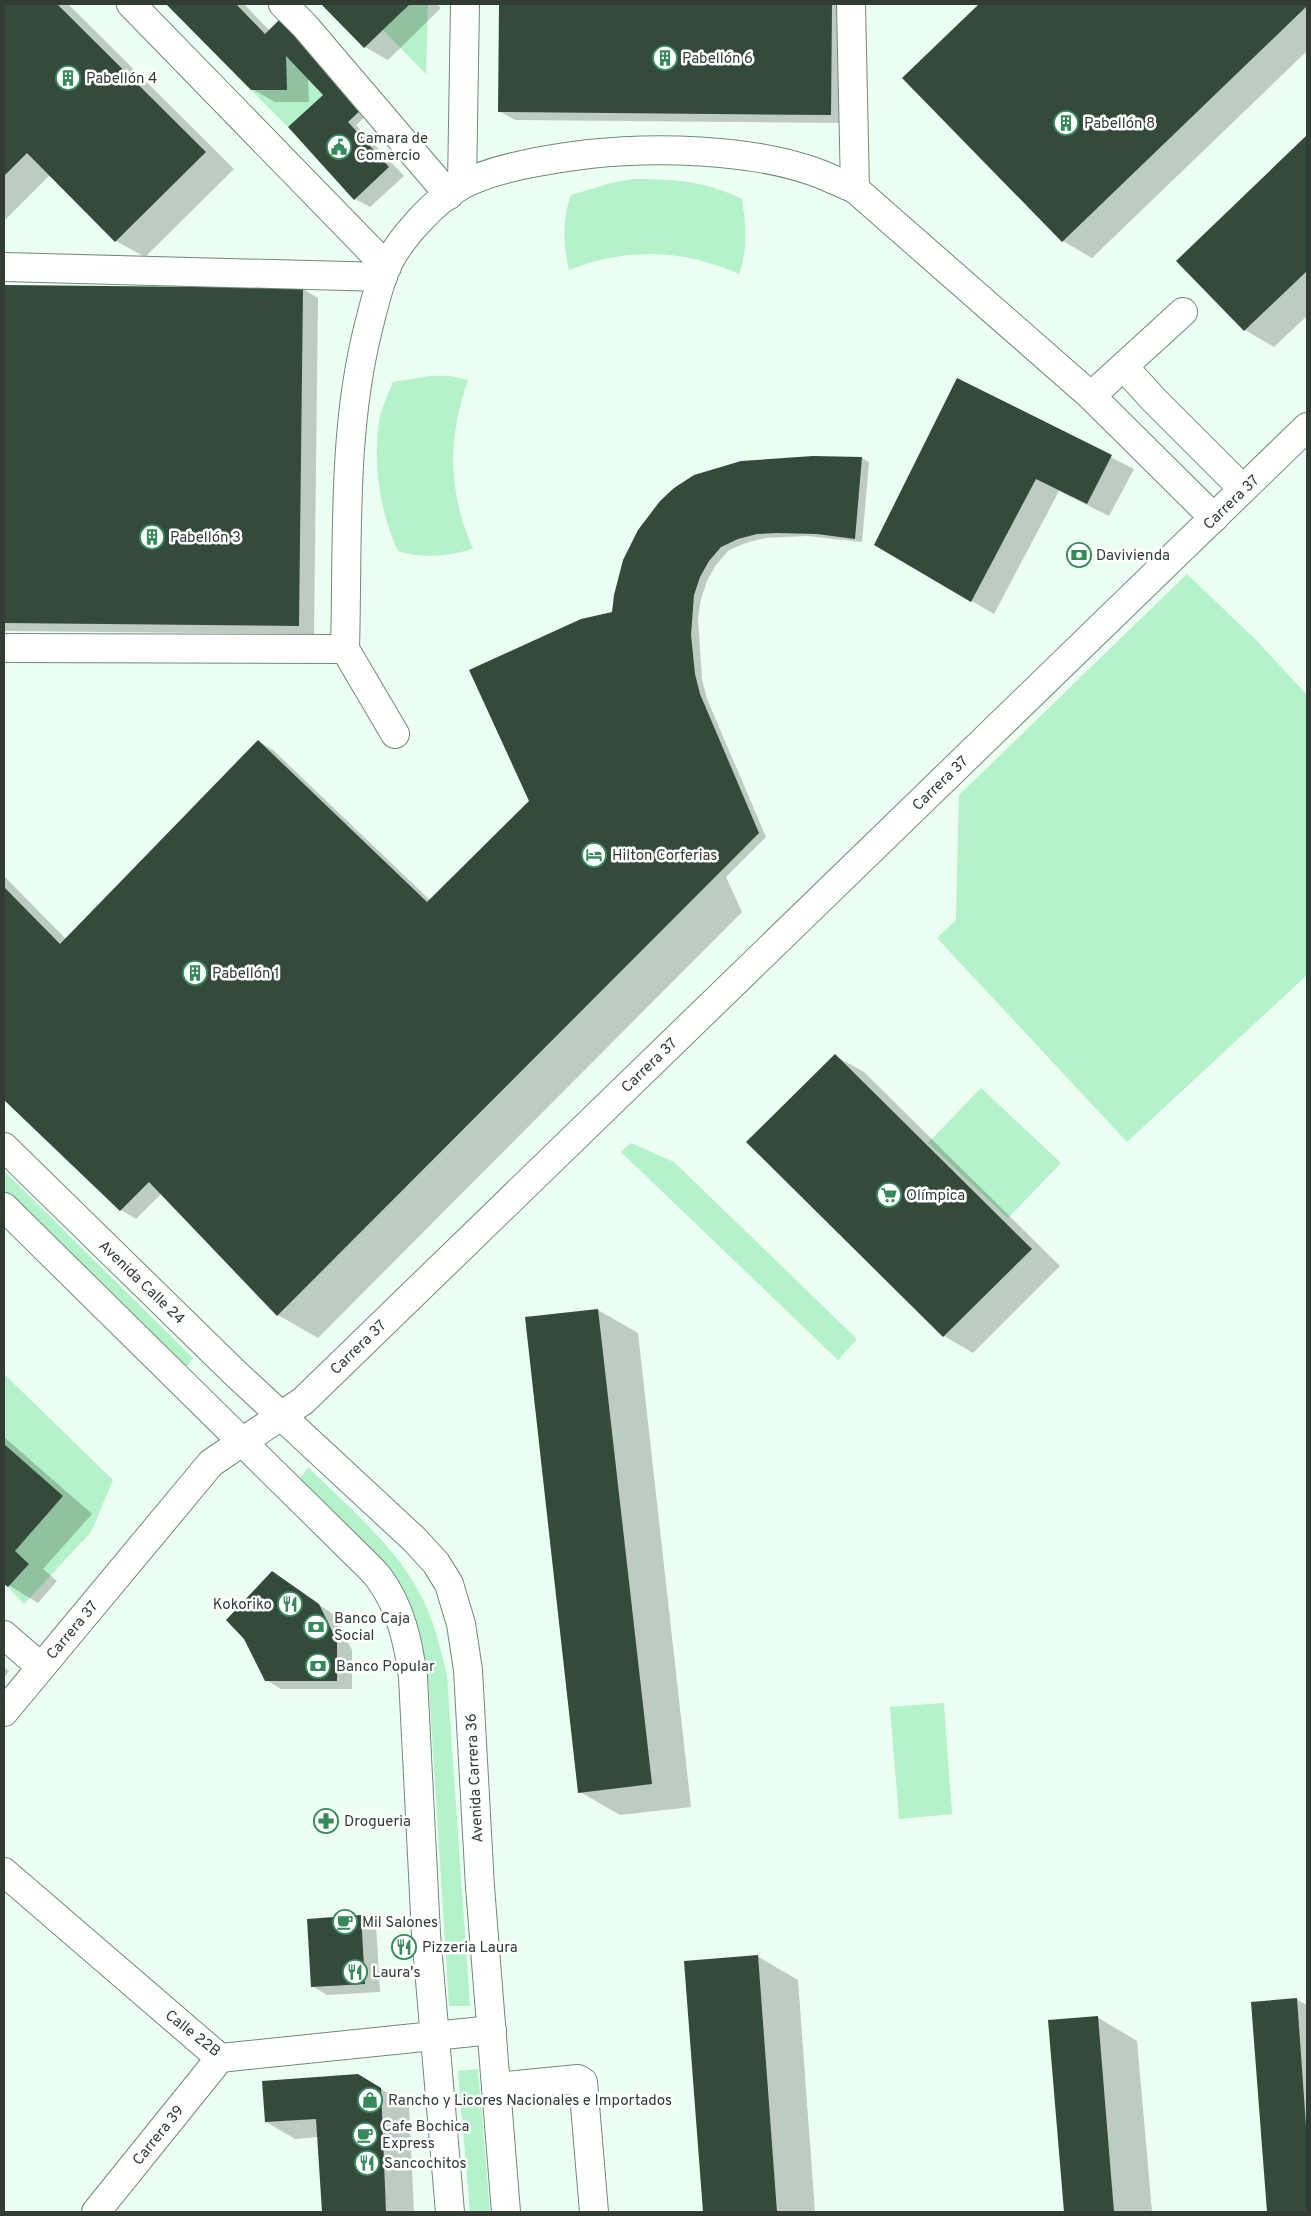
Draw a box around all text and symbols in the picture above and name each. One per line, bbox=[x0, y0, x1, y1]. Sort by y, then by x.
building icon: Pabellón 6 bbox=[652, 45, 678, 71]
place label: Pabellón 6 bbox=[682, 50, 753, 69]
building icon: Pabellón 4 bbox=[55, 65, 81, 91]
place label: Pabellón 4 bbox=[86, 70, 157, 89]
building icon: Pabellón 8 bbox=[1053, 110, 1079, 136]
place label: Pabellón 8 bbox=[1084, 115, 1155, 134]
place label: Camara de Comercio bbox=[356, 130, 428, 166]
public building icon: Camara de Comercio bbox=[326, 134, 352, 160]
street label: Carrera 37 bbox=[1200, 472, 1264, 535]
building icon: Pabellón 3 bbox=[139, 524, 165, 550]
place label: Pabellón 3 bbox=[170, 529, 241, 548]
bank icon: Davivienda bbox=[1066, 542, 1092, 568]
place label: Davivienda bbox=[1096, 547, 1170, 566]
street label: Carrera 37 bbox=[909, 753, 973, 816]
hotel icon: Hilton Corferias bbox=[581, 842, 607, 868]
place label: Hilton Corferias bbox=[612, 847, 717, 866]
building icon: Pabellón 1 bbox=[182, 960, 208, 986]
place label: Pabellón 1 bbox=[212, 965, 280, 984]
street label: Carrera 37 bbox=[618, 1035, 682, 1098]
supermarket icon: Olímpica bbox=[876, 1182, 902, 1208]
place label: Olímpica bbox=[906, 1187, 965, 1206]
street label: Avenida Calle 24 bbox=[94, 1237, 188, 1329]
street label: Carrera 37 bbox=[327, 1317, 391, 1380]
restaurant icon: Kokoriko bbox=[277, 1591, 303, 1617]
place label: Kokoriko bbox=[213, 1596, 272, 1615]
street label: Carrera 37 bbox=[43, 1598, 103, 1664]
place label: Banco Caja Social bbox=[334, 1610, 410, 1646]
bank icon: Banco Caja Social bbox=[303, 1614, 329, 1640]
bank icon: Banco Popular bbox=[305, 1653, 331, 1679]
place label: Banco Popular bbox=[336, 1658, 435, 1677]
street label: Avenida Carrera 36 bbox=[463, 1713, 488, 1843]
pharmacy icon: Drogueria bbox=[313, 1808, 339, 1834]
place label: Drogueria bbox=[344, 1813, 411, 1832]
cafe icon: Mil Salones bbox=[332, 1909, 358, 1935]
place label: Mil Salones bbox=[362, 1914, 438, 1933]
restaurant icon: Pizzeria Laura bbox=[391, 1934, 417, 1960]
place label: Pizzeria Laura bbox=[422, 1939, 518, 1958]
restaurant icon: Laura's bbox=[342, 1959, 368, 1985]
place label: Laura's bbox=[372, 1964, 421, 1983]
street label: Calle 22B bbox=[161, 2007, 224, 2062]
shop icon: Rancho y Licores Nacionales e Importados bbox=[357, 2087, 383, 2113]
place label: Rancho y Licores Nacionales e Importados bbox=[388, 2092, 672, 2111]
street label: Carrera 39 bbox=[129, 2102, 189, 2170]
place label: Cafe Bochica Express bbox=[382, 2118, 469, 2154]
cafe icon: Cafe Bochica Express bbox=[352, 2122, 378, 2148]
restaurant icon: Sancochitos bbox=[354, 2150, 380, 2176]
place label: Sancochitos bbox=[384, 2155, 467, 2174]

